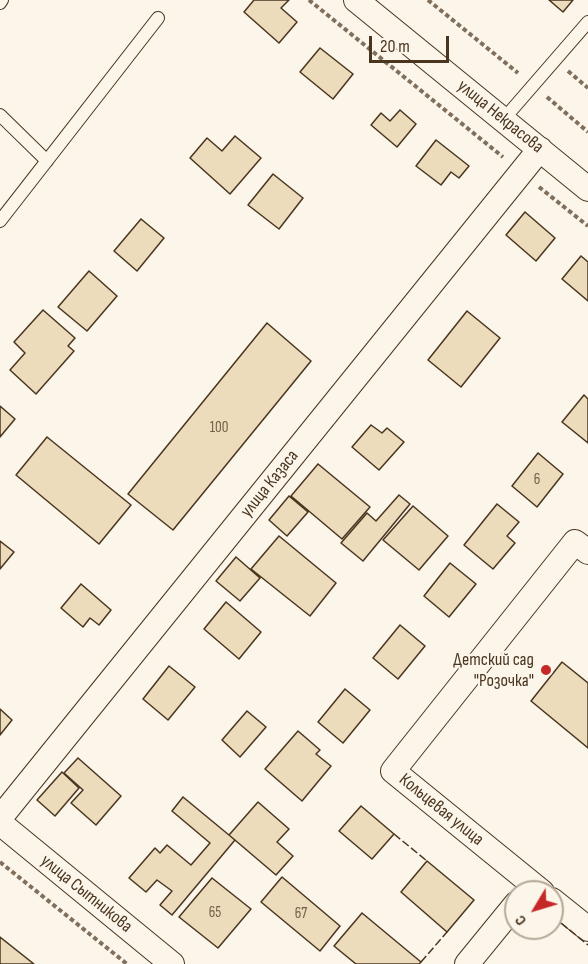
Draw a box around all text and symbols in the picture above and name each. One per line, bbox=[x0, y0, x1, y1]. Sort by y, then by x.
scale bar bbox=[372, 24, 452, 62]
text: 20 m bbox=[380, 36, 410, 57]
street label: улица Некрасова bbox=[453, 76, 547, 158]
house number: 100 bbox=[210, 419, 228, 437]
street label: улица Казаса bbox=[236, 446, 304, 522]
house number: 6 bbox=[534, 471, 540, 489]
place label: Детский сад "Розочка" bbox=[453, 649, 534, 692]
marker: Детский сад "Розочка" bbox=[539, 663, 553, 677]
street label: Кольцевая улица bbox=[394, 769, 488, 851]
street label: улица Сытникова bbox=[36, 850, 136, 938]
north arrow bbox=[504, 880, 564, 940]
house number: 65 bbox=[209, 904, 221, 922]
house number: 67 bbox=[295, 905, 307, 923]
text: С bbox=[511, 911, 531, 929]

